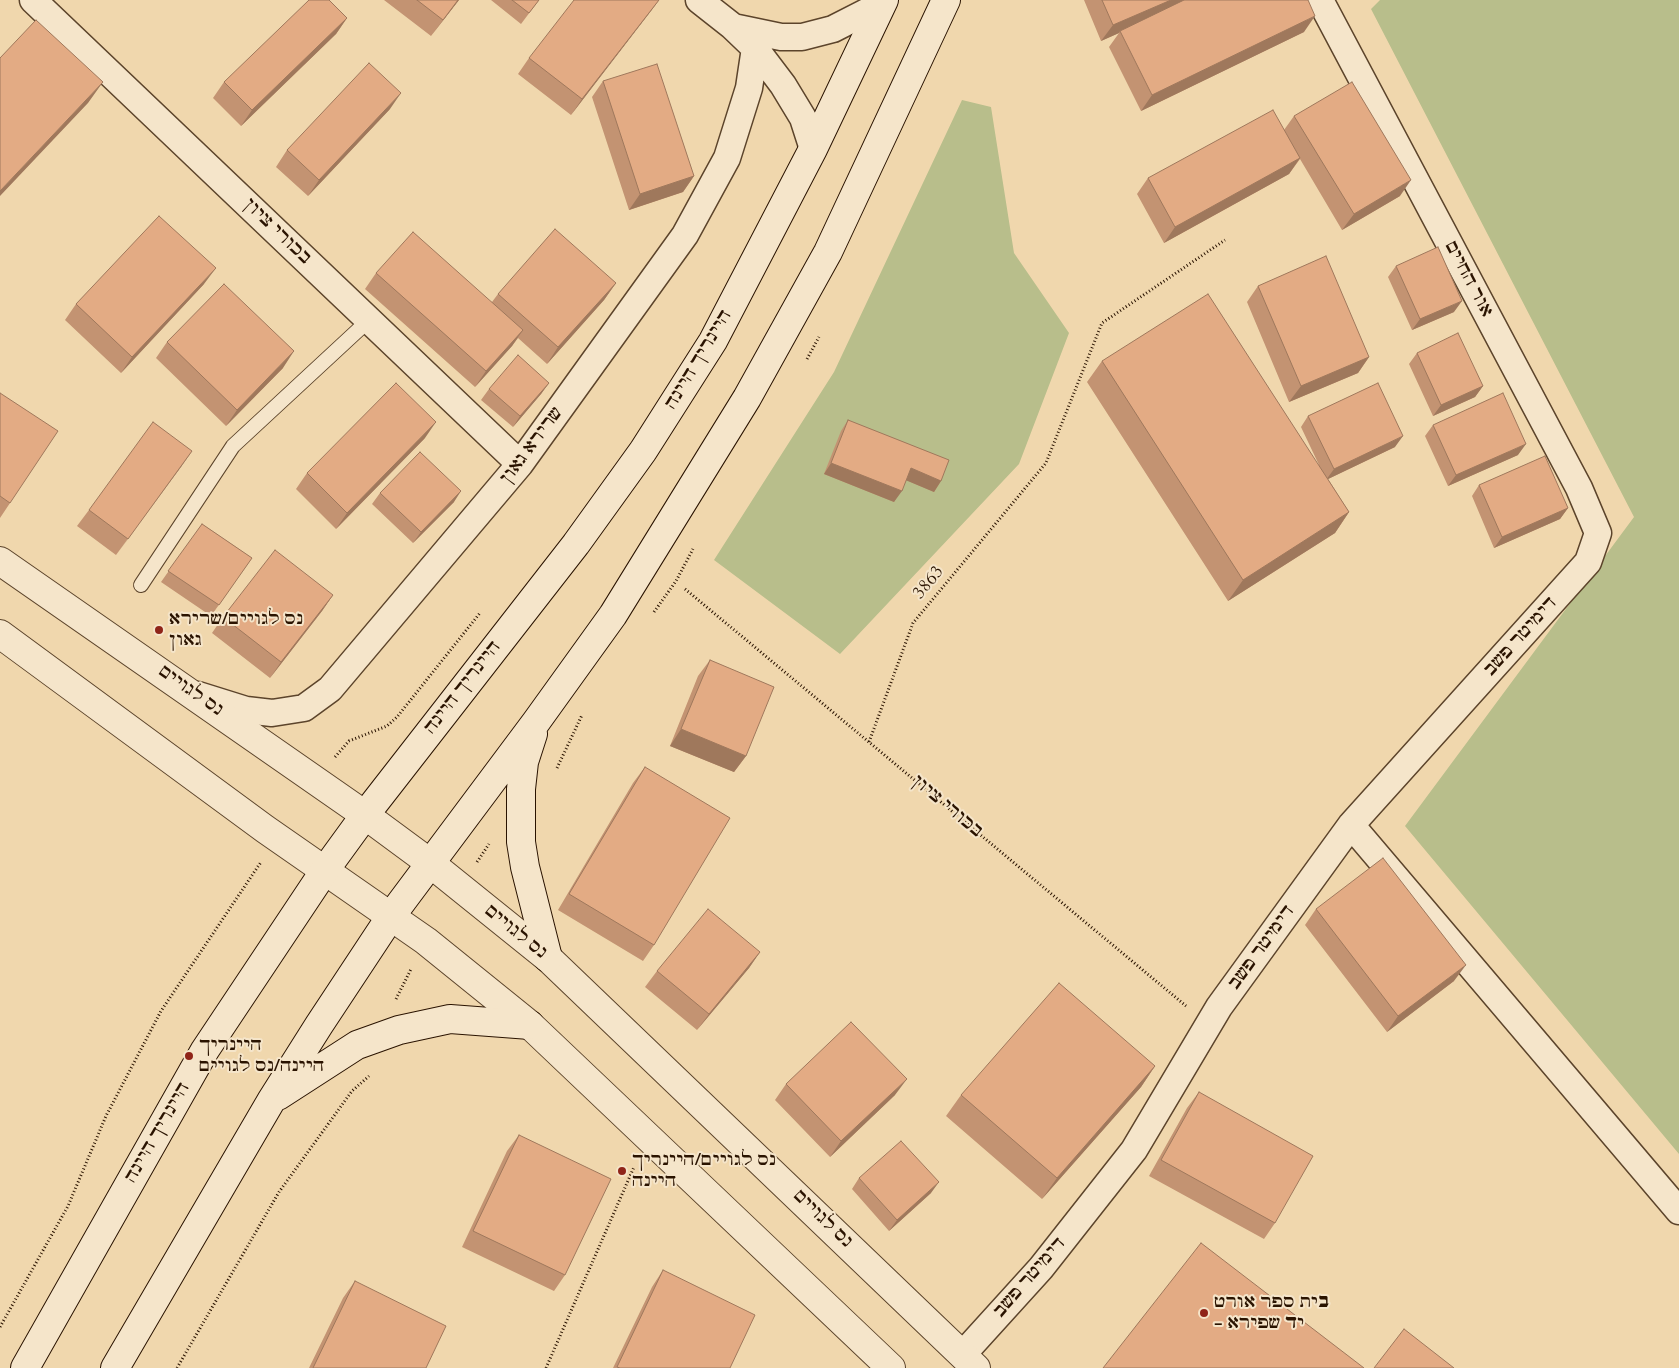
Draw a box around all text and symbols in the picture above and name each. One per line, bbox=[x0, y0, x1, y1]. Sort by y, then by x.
street label: בכורי ציון bbox=[238, 194, 316, 270]
street label: אור החיים bbox=[1439, 237, 1497, 321]
street label: היינריך היינה bbox=[661, 307, 737, 413]
street label: שרירא גאון bbox=[496, 403, 568, 489]
street label: 3863 bbox=[909, 562, 949, 604]
street label: דימיטר פשב bbox=[1480, 593, 1562, 681]
place label: נס לגויים/שרירא גאון bbox=[169, 609, 303, 652]
marker: נס לגויים/שרירא גאון bbox=[153, 624, 165, 636]
street label: היינריך היינה bbox=[420, 637, 506, 739]
street label: נס לגויים bbox=[153, 661, 227, 721]
street label: בכורי ציון bbox=[907, 771, 987, 843]
street label: נס לגויים bbox=[479, 900, 551, 964]
street label: דימיטר פשב bbox=[1224, 902, 1300, 994]
place label: היינריך היינה/נס לגויים bbox=[199, 1035, 324, 1078]
marker: היינריך היינה/נס לגויים bbox=[183, 1050, 195, 1062]
street label: היינריך היינה bbox=[121, 1079, 195, 1187]
place label: נס לגויים/היינריך היינה bbox=[632, 1150, 776, 1192]
marker: נס לגויים/היינריך היינה bbox=[616, 1165, 628, 1177]
street label: נס לגויים bbox=[788, 1185, 856, 1253]
street label: דימיטר פשב bbox=[989, 1234, 1071, 1322]
place label: בית ספר אורט - יד שפירא bbox=[1214, 1292, 1330, 1335]
marker: בית ספר אורט - יד שפירא bbox=[1198, 1307, 1210, 1319]

